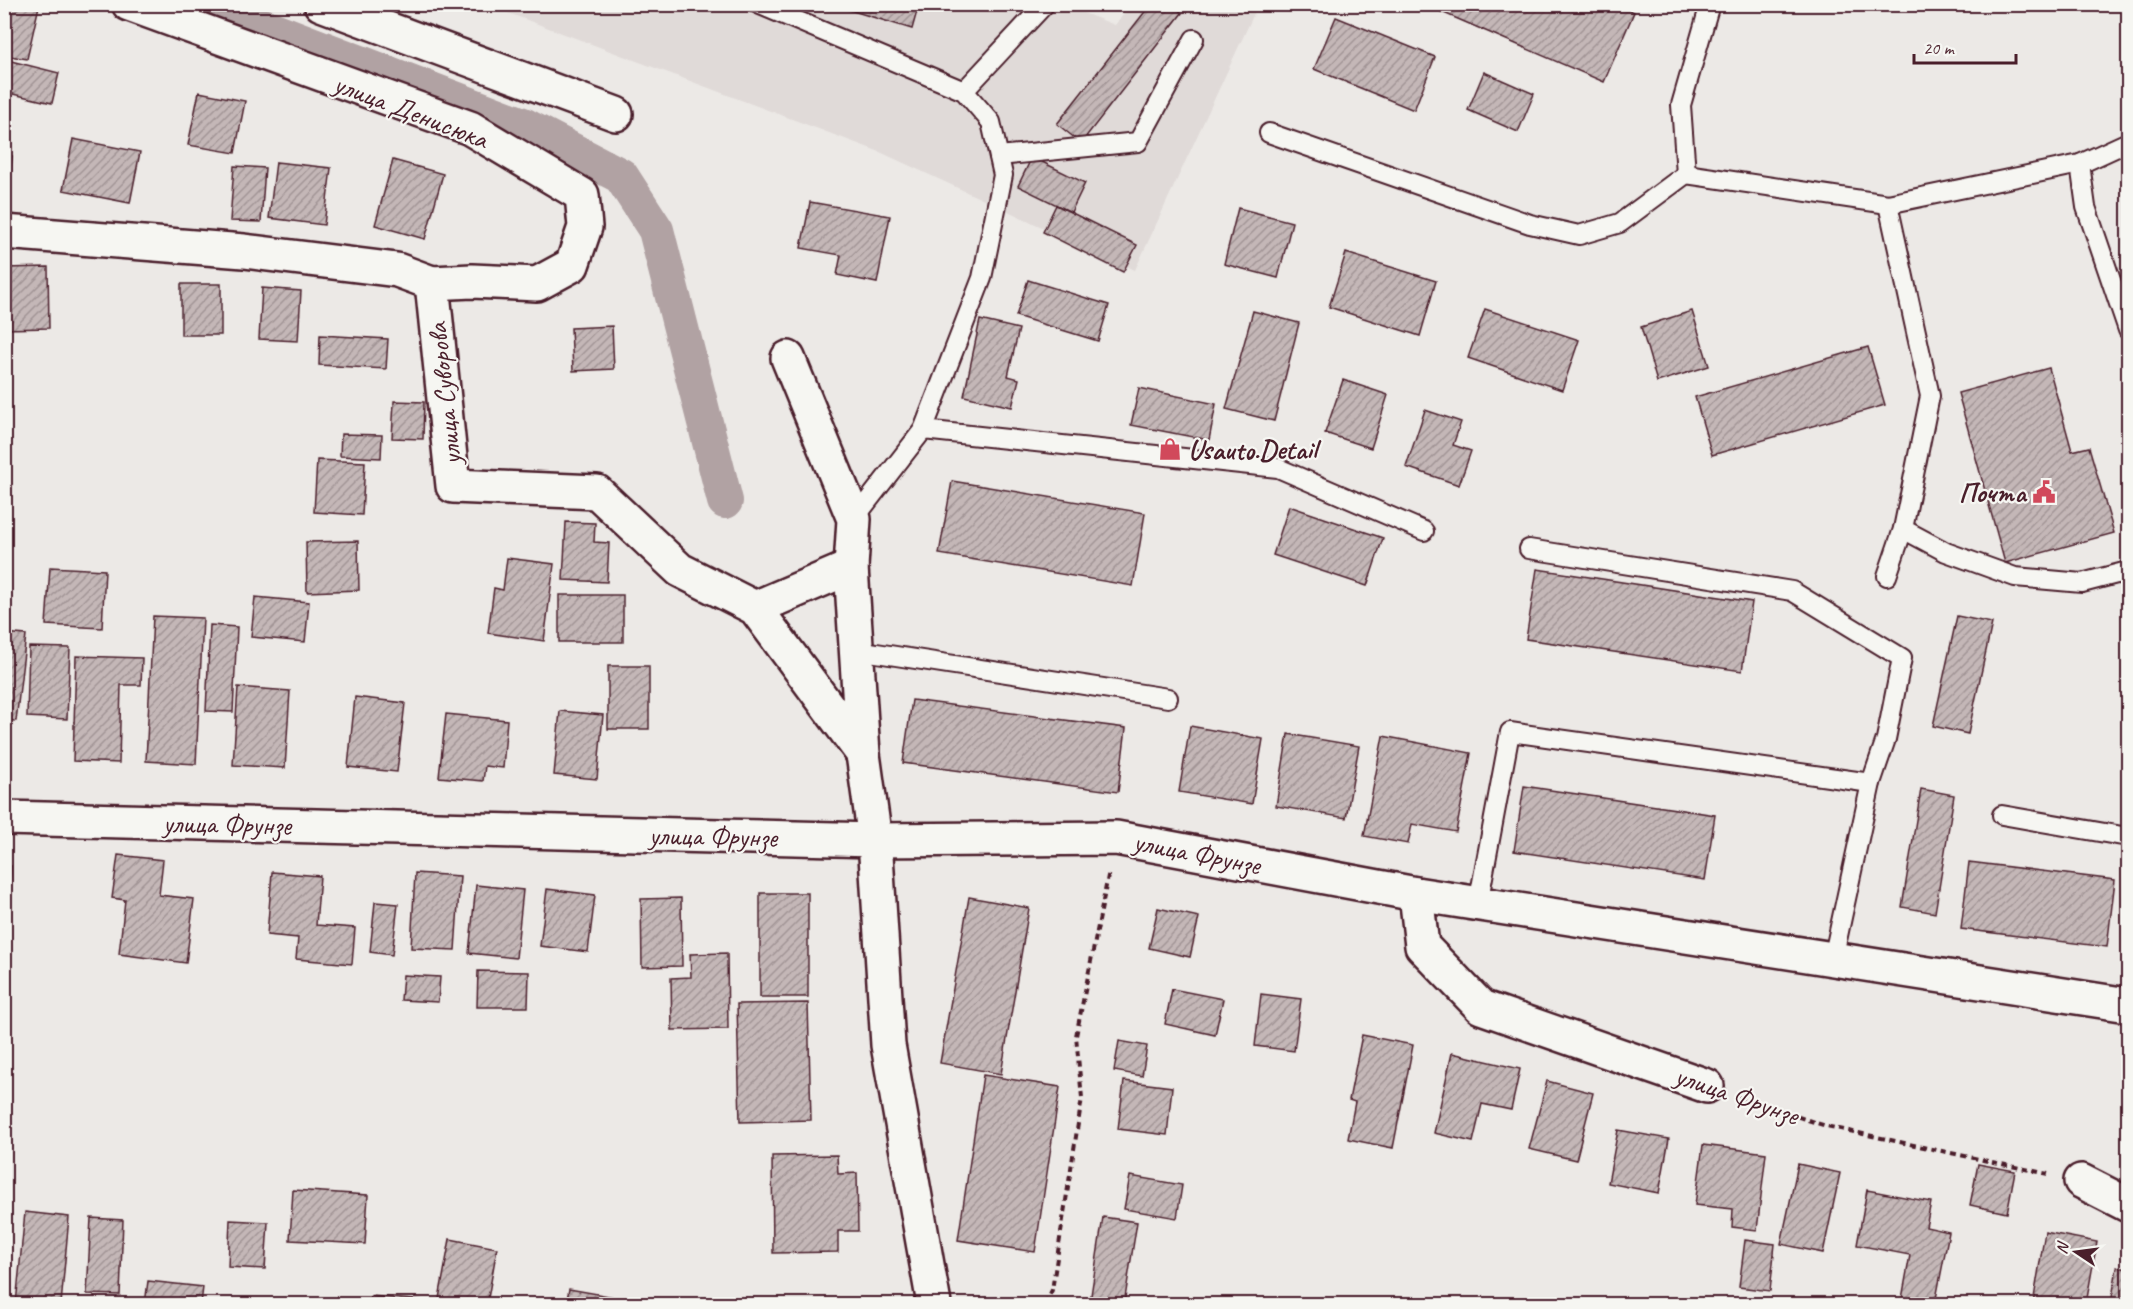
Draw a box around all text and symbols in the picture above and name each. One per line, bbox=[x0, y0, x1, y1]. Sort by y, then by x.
scale bar bbox=[1914, 27, 2016, 65]
text: 20 m bbox=[1923, 37, 1956, 59]
street label: улица Денисюка bbox=[327, 65, 494, 157]
street label: улица Суворова bbox=[419, 319, 469, 469]
place label: Usauto.Detail bbox=[1188, 432, 1322, 467]
shop icon: Usauto.Detail bbox=[1157, 436, 1183, 462]
place label: Почта bbox=[1959, 475, 2028, 510]
public building icon: Почта bbox=[2031, 479, 2057, 505]
street label: улица Фрунзе bbox=[161, 805, 293, 843]
street label: улица Фрунзе bbox=[647, 817, 779, 855]
street label: улица Фрунзе bbox=[1129, 823, 1265, 883]
street label: улица Фрунзе bbox=[1669, 1057, 1805, 1133]
north arrow bbox=[2046, 1222, 2106, 1282]
text: N bbox=[2052, 1239, 2074, 1256]

